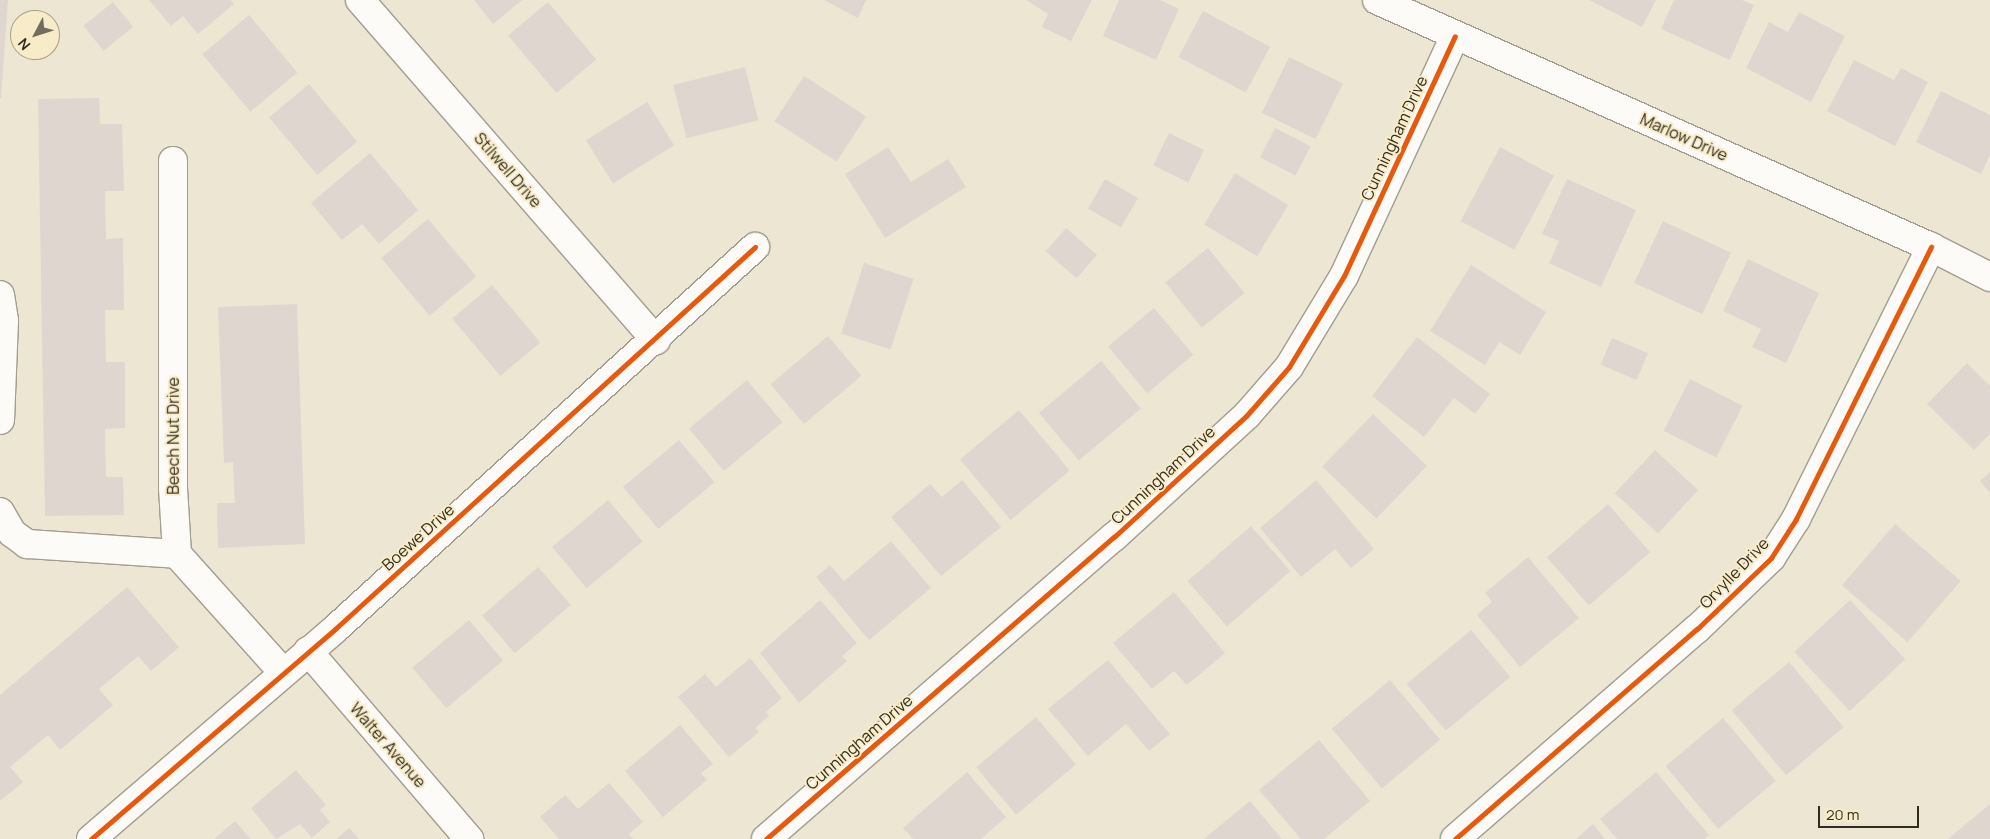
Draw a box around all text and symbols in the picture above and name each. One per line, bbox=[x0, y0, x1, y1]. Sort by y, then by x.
north arrow bbox=[10, 10, 60, 60]
text: N bbox=[13, 34, 34, 54]
street label: Cunningham Drive bbox=[1357, 73, 1431, 203]
street label: Marlow Drive bbox=[1637, 109, 1731, 165]
street label: Stilwell Drive bbox=[470, 129, 546, 211]
street label: Beech Nut Drive bbox=[163, 377, 183, 495]
street label: Cunningham Drive bbox=[1107, 422, 1219, 528]
street label: Boewe Drive bbox=[378, 500, 458, 574]
street label: Orvylle Drive bbox=[1695, 534, 1773, 612]
street label: Cunningham Drive bbox=[802, 690, 916, 794]
street label: Walter Avenue bbox=[346, 699, 430, 791]
scale bar bbox=[1820, 796, 1921, 828]
text: 20 m bbox=[1826, 804, 1859, 825]

